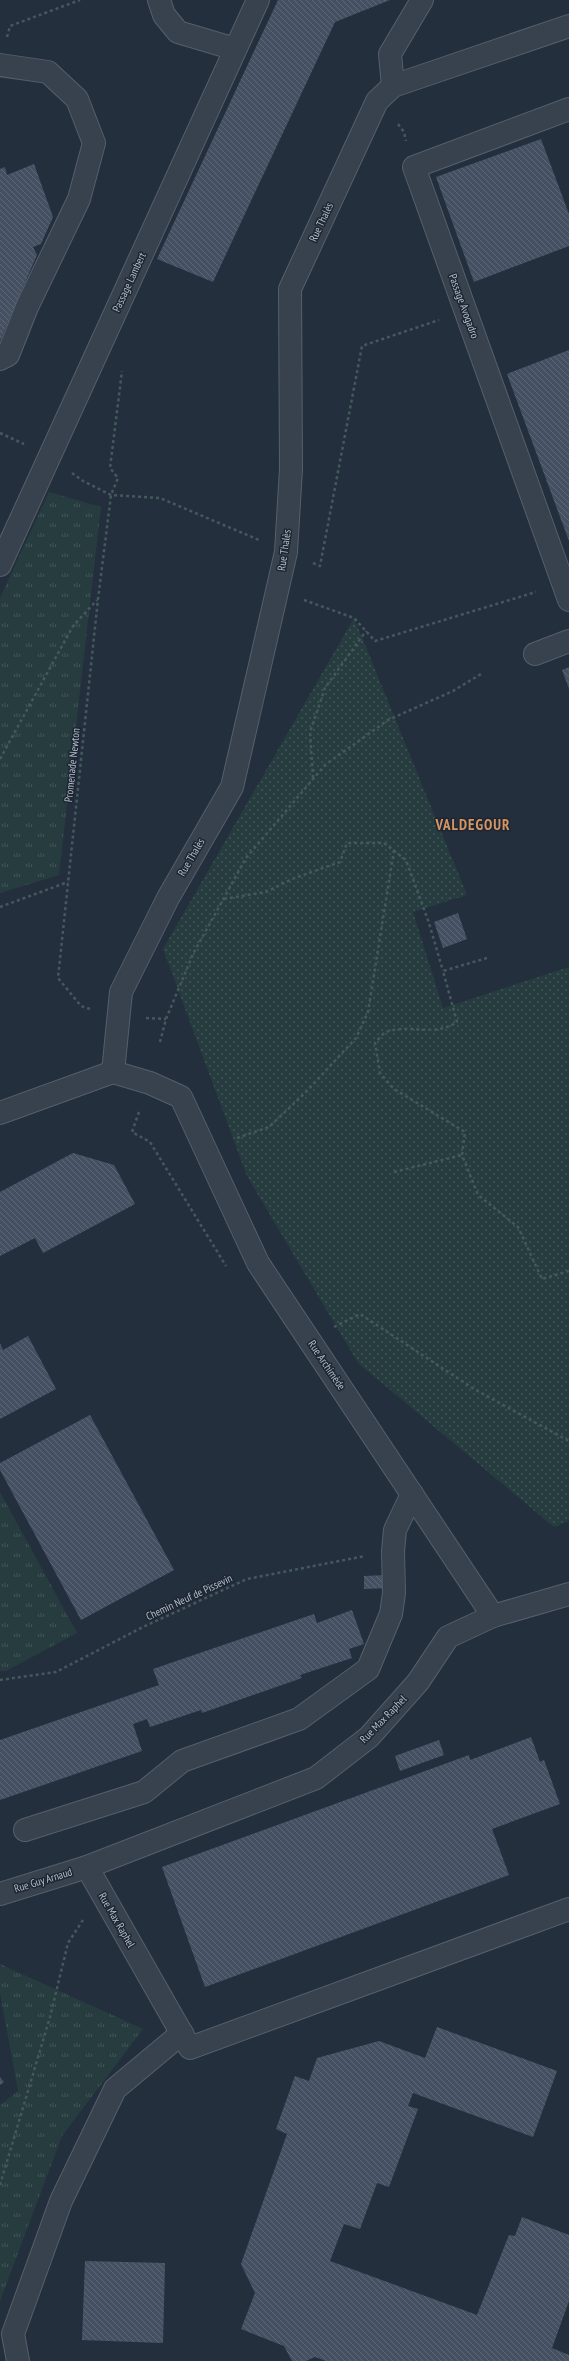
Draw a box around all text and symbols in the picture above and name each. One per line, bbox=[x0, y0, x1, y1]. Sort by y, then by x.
street label: Rue Thalès bbox=[306, 200, 336, 244]
street label: Passage Lambert bbox=[109, 250, 149, 314]
street label: Passage Avogadro bbox=[446, 272, 482, 340]
street label: Rue Thalès bbox=[274, 528, 294, 572]
street label: Promenade Newton bbox=[61, 727, 83, 803]
district label: VALDEGOUR bbox=[434, 815, 511, 834]
street label: Rue Thalès bbox=[175, 835, 208, 879]
street label: Rue Archimède bbox=[305, 1337, 349, 1393]
street label: Chemin Neuf de Pissevin bbox=[144, 1571, 235, 1623]
street label: Rue Max Raphel bbox=[357, 1692, 410, 1746]
street label: Rue Guy Arnaud bbox=[12, 1864, 74, 1895]
street label: Rue Max Raphel bbox=[96, 1890, 139, 1950]

